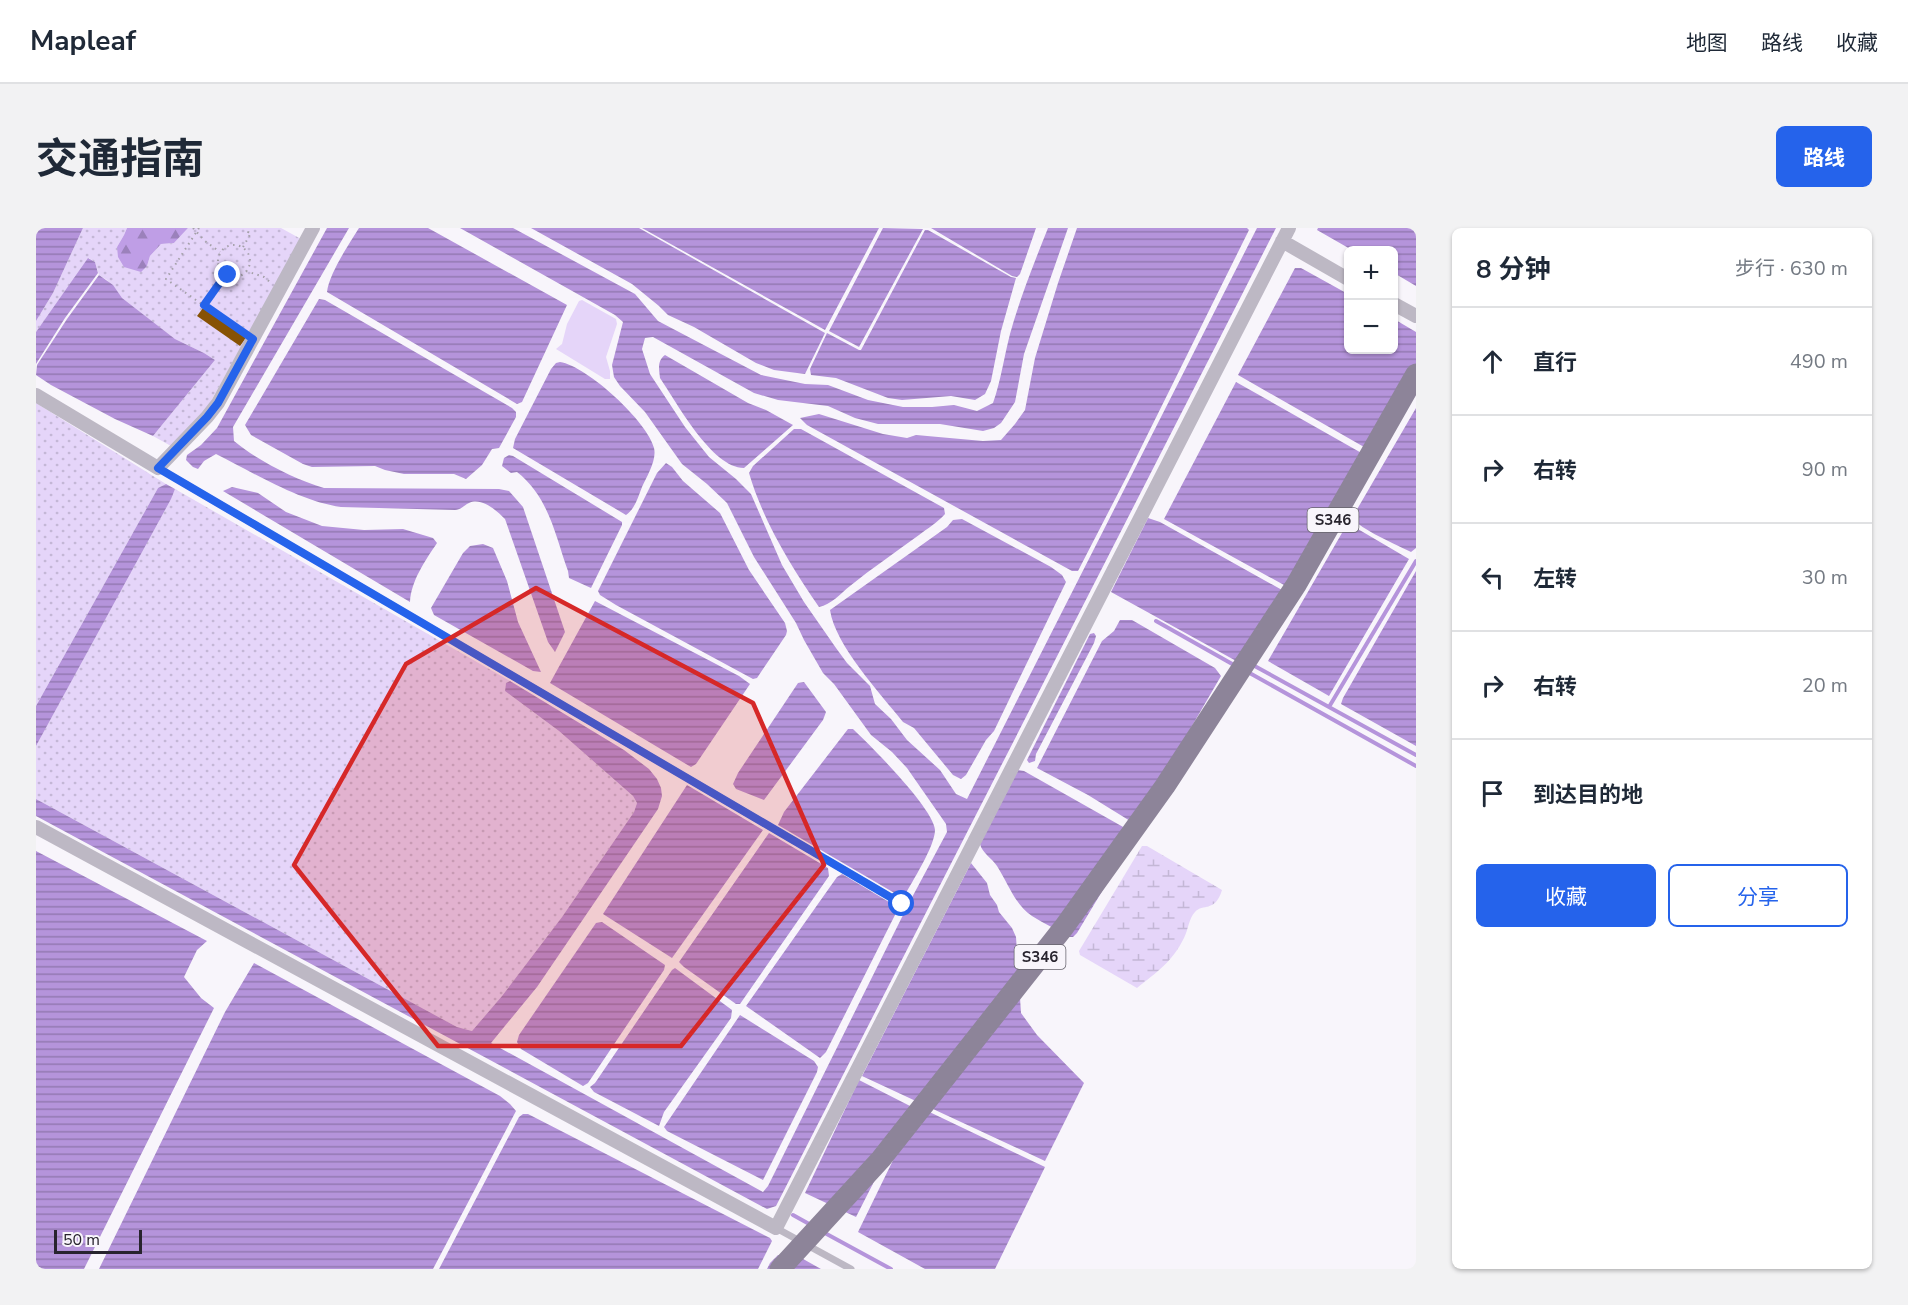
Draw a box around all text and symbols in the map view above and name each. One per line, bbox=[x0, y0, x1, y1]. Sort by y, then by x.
text: Mapleaf bbox=[30, 22, 136, 60]
text: 地图 bbox=[1686, 29, 1728, 57]
text: 路线 bbox=[1761, 29, 1803, 57]
text: 收藏 bbox=[1836, 29, 1878, 57]
button: 路线 bbox=[1776, 126, 1872, 187]
text: 交通指南 bbox=[36, 131, 204, 188]
map controls bbox=[1344, 246, 1398, 354]
button: + bbox=[1344, 246, 1398, 300]
text: 8 分钟 bbox=[1476, 252, 1551, 287]
text: 步行 · 630 m bbox=[1735, 255, 1848, 282]
route end bbox=[214, 261, 240, 287]
button: − bbox=[1344, 300, 1398, 354]
icon: ahead bbox=[1476, 345, 1509, 378]
text: 直行 bbox=[1533, 348, 1577, 378]
text: 490 m bbox=[1790, 348, 1848, 375]
icon: right bbox=[1476, 453, 1509, 486]
text: 右转 bbox=[1533, 456, 1577, 486]
text: 90 m bbox=[1802, 456, 1848, 483]
road number: S346 bbox=[1308, 508, 1358, 532]
icon: left bbox=[1476, 561, 1509, 594]
text: 左转 bbox=[1533, 564, 1577, 594]
text: 30 m bbox=[1802, 564, 1848, 591]
icon: right bbox=[1476, 669, 1509, 702]
text: 右转 bbox=[1533, 672, 1577, 702]
text: 20 m bbox=[1802, 672, 1848, 699]
icon: arrive bbox=[1476, 777, 1509, 810]
text: 到达目的地 bbox=[1533, 780, 1643, 810]
button: 收藏 bbox=[1476, 864, 1656, 927]
button: 分享 bbox=[1668, 864, 1848, 927]
route start bbox=[888, 890, 914, 916]
road number: S346 bbox=[1014, 945, 1066, 969]
scale bar bbox=[54, 1227, 142, 1254]
text: 50 m bbox=[63, 1229, 100, 1251]

